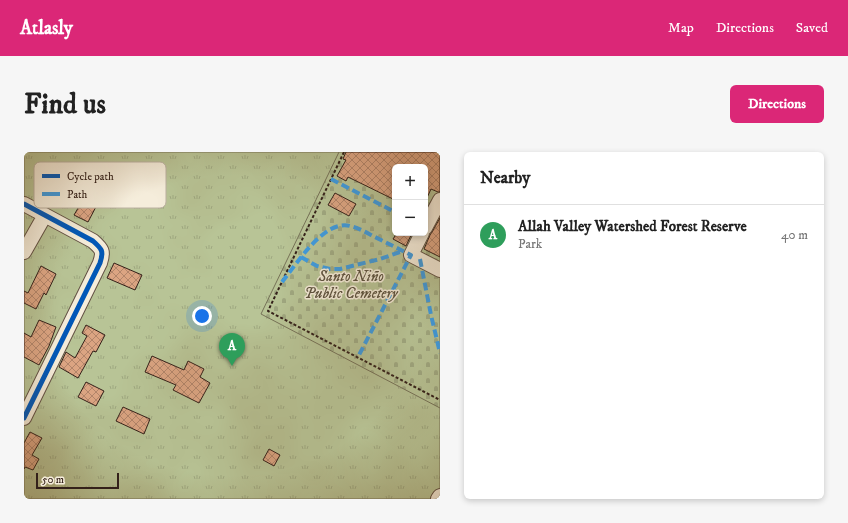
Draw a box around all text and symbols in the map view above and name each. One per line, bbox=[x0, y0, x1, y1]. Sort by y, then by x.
text: Atlasly bbox=[20, 17, 73, 40]
text: Map bbox=[668, 19, 694, 37]
text: Directions bbox=[716, 19, 774, 37]
text: Saved bbox=[796, 19, 828, 37]
button: Directions bbox=[730, 85, 824, 123]
text: Find us bbox=[24, 87, 106, 122]
legend bbox=[34, 162, 166, 208]
map controls bbox=[392, 164, 428, 236]
button: + bbox=[392, 164, 428, 200]
text: Nearby bbox=[480, 167, 530, 189]
text: Cycle path bbox=[67, 170, 114, 184]
text: Path bbox=[67, 188, 88, 202]
button: − bbox=[392, 200, 428, 236]
text: Allah Valley Watershed Forest Reserve bbox=[518, 217, 747, 236]
text: A bbox=[489, 227, 497, 243]
text: 40 m bbox=[781, 227, 808, 243]
text: Park bbox=[518, 236, 542, 252]
park label: Santo Niño Public Cemetery bbox=[304, 267, 399, 303]
your location bbox=[192, 306, 212, 326]
pin: A bbox=[219, 333, 245, 366]
scale bar bbox=[36, 471, 119, 490]
text: 50 m bbox=[42, 473, 64, 487]

